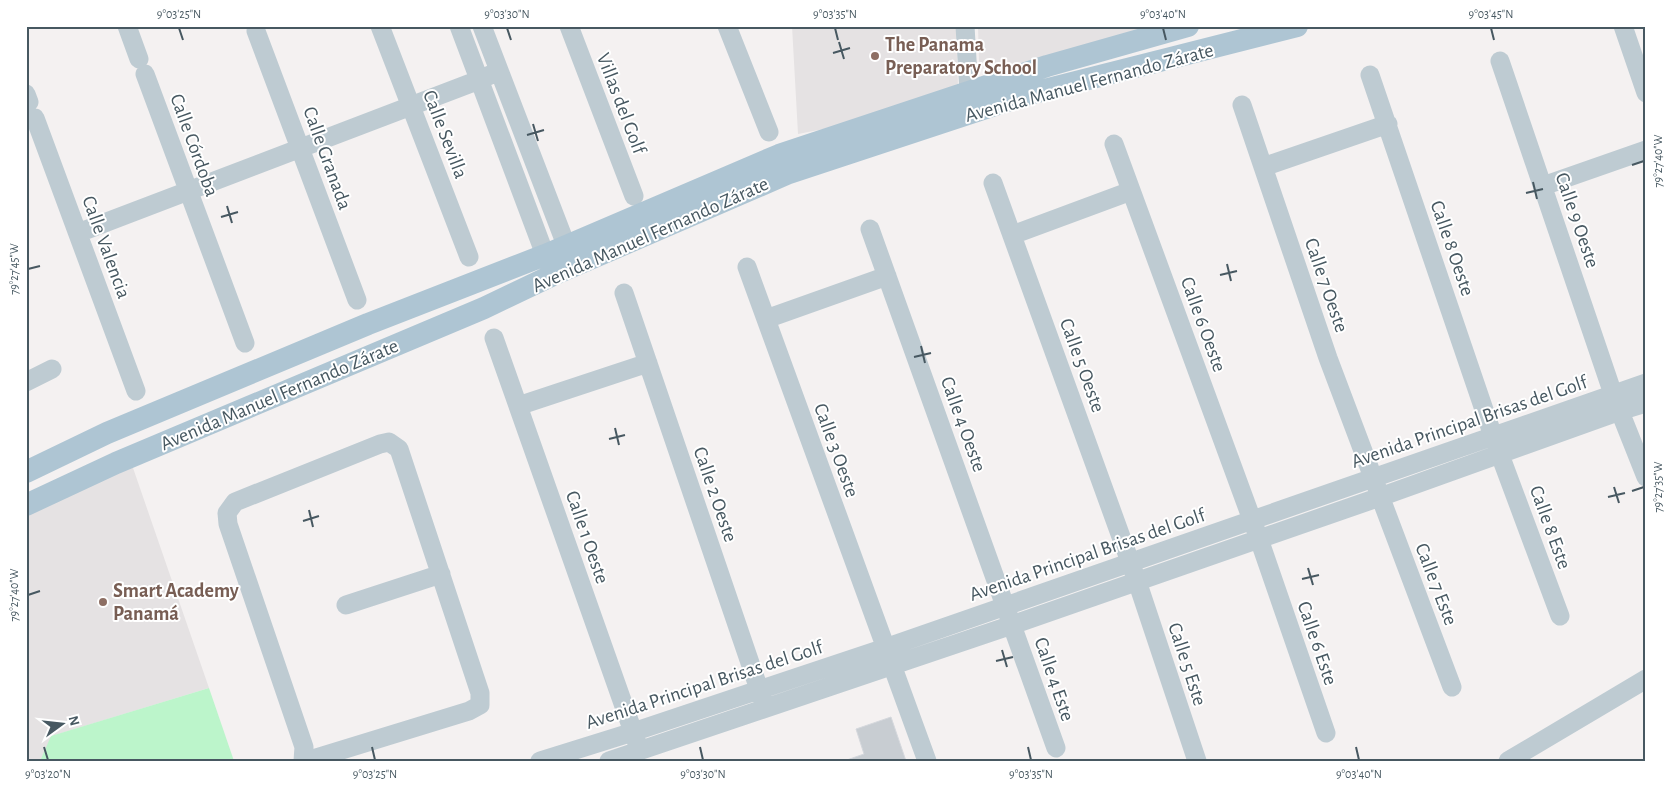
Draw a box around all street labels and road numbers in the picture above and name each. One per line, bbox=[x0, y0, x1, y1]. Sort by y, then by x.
street label: Avenida Manuel Fernando Zárate bbox=[963, 40, 1216, 126]
street label: Villas del Golf bbox=[593, 50, 650, 157]
street label: Calle Sevilla bbox=[419, 87, 471, 181]
street label: Calle Córdoba bbox=[166, 91, 222, 199]
street label: Calle Granada bbox=[299, 104, 355, 213]
street label: Calle 9 Oeste bbox=[1551, 170, 1603, 271]
street label: Avenida Manuel Fernando Zárate bbox=[529, 174, 772, 296]
street label: Calle Valencia bbox=[78, 193, 134, 301]
street label: Calle 8 Oeste bbox=[1426, 198, 1478, 299]
street label: Calle 7 Oeste bbox=[1301, 236, 1352, 335]
street label: Calle 6 Oeste bbox=[1177, 274, 1229, 374]
street label: Calle 5 Oeste bbox=[1056, 316, 1108, 415]
street label: Avenida Manuel Fernando Zárate bbox=[157, 336, 401, 454]
street label: Avenida Principal Brisas del Golf bbox=[1349, 372, 1591, 472]
street label: Calle 4 Oeste bbox=[937, 374, 989, 475]
street label: Calle 3 Oeste bbox=[810, 401, 862, 500]
street label: Calle 2 Oeste bbox=[689, 444, 741, 544]
street label: Calle 8 Este bbox=[1526, 483, 1574, 572]
street label: Calle 1 Oeste bbox=[562, 488, 612, 586]
street label: Avenida Principal Brisas del Golf bbox=[967, 505, 1209, 605]
street label: Calle 7 Este bbox=[1411, 541, 1461, 628]
street label: Calle 6 Este bbox=[1293, 599, 1341, 688]
street label: Calle 5 Este bbox=[1164, 620, 1210, 708]
street label: Calle 4 Este bbox=[1030, 635, 1078, 724]
street label: Avenida Principal Brisas del Golf bbox=[583, 637, 826, 733]

